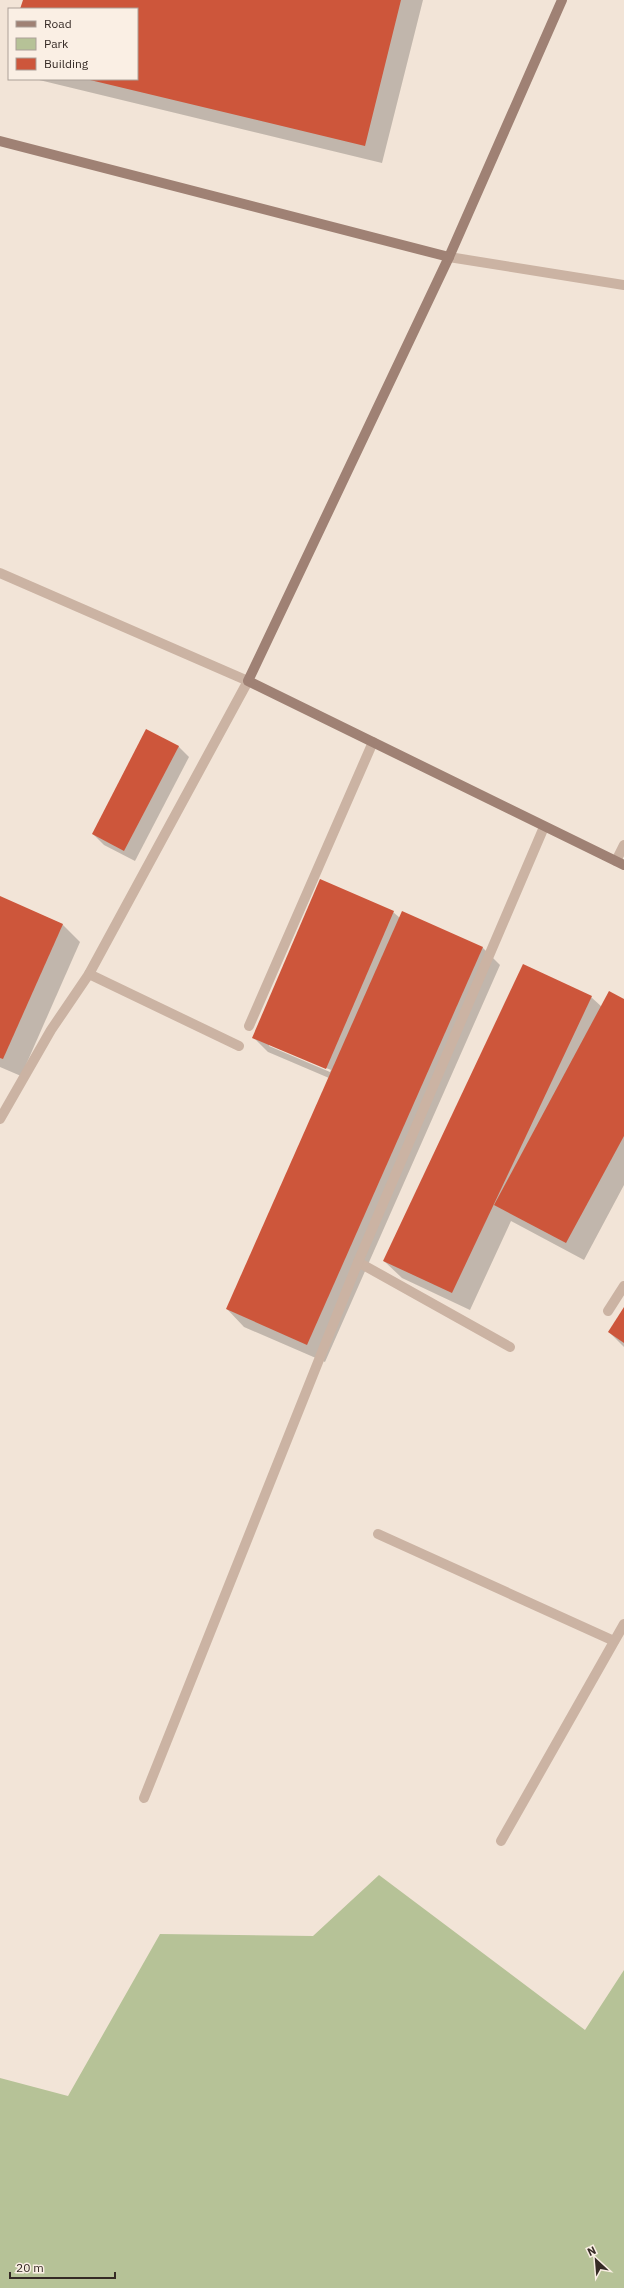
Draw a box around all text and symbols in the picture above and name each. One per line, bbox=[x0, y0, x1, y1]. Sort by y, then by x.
legend bbox=[8, 8, 138, 80]
text: Road bbox=[44, 16, 72, 31]
text: Park bbox=[44, 36, 69, 51]
text: Building bbox=[44, 56, 89, 71]
north arrow bbox=[576, 2240, 616, 2280]
text: N bbox=[585, 2243, 598, 2259]
scale bar bbox=[10, 2254, 115, 2280]
text: 20 m bbox=[16, 2260, 44, 2275]

